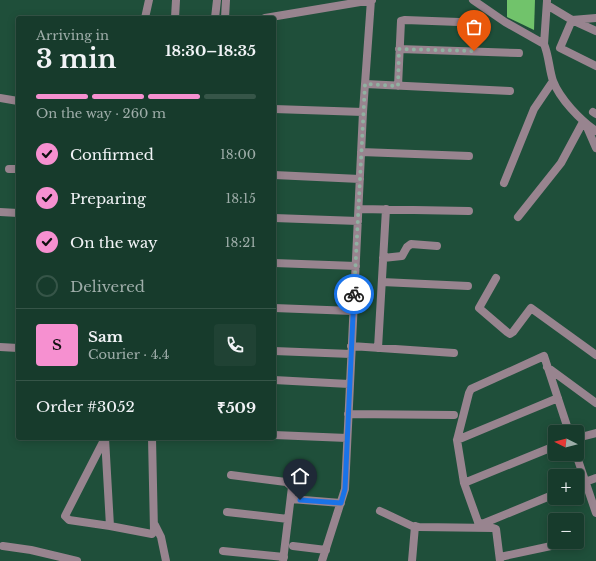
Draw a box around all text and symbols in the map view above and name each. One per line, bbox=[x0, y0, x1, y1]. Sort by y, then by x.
pin bbox=[457, 10, 491, 51]
icon: bag bbox=[463, 16, 485, 38]
text: Arriving in bbox=[36, 27, 109, 44]
text: 18:30–18:35 bbox=[165, 41, 256, 60]
text: 3 min bbox=[36, 43, 117, 75]
text: On the way · 260 m bbox=[36, 105, 166, 122]
icon: check bbox=[36, 143, 58, 165]
text: Confirmed bbox=[70, 145, 154, 164]
text: 18:00 bbox=[220, 146, 256, 163]
icon: check bbox=[36, 187, 58, 209]
text: Preparing bbox=[70, 189, 146, 208]
text: 18:15 bbox=[225, 190, 256, 207]
icon: check bbox=[36, 231, 58, 253]
text: On the way bbox=[70, 233, 158, 252]
text: 18:21 bbox=[225, 234, 256, 251]
courier bbox=[334, 274, 374, 314]
text: Delivered bbox=[70, 277, 145, 296]
icon: bike bbox=[343, 283, 365, 305]
button: phone bbox=[214, 324, 256, 366]
text: Sam bbox=[88, 327, 123, 346]
text: S bbox=[52, 335, 62, 354]
text: Courier · 4.4 bbox=[88, 346, 169, 363]
text: Order #3052 bbox=[36, 397, 135, 416]
text: ₹509 bbox=[217, 398, 256, 417]
north arrow bbox=[548, 425, 584, 461]
map controls bbox=[548, 425, 584, 549]
pin bbox=[283, 459, 317, 500]
icon: home bbox=[289, 465, 311, 487]
button: + bbox=[548, 469, 584, 505]
button: − bbox=[548, 513, 584, 549]

